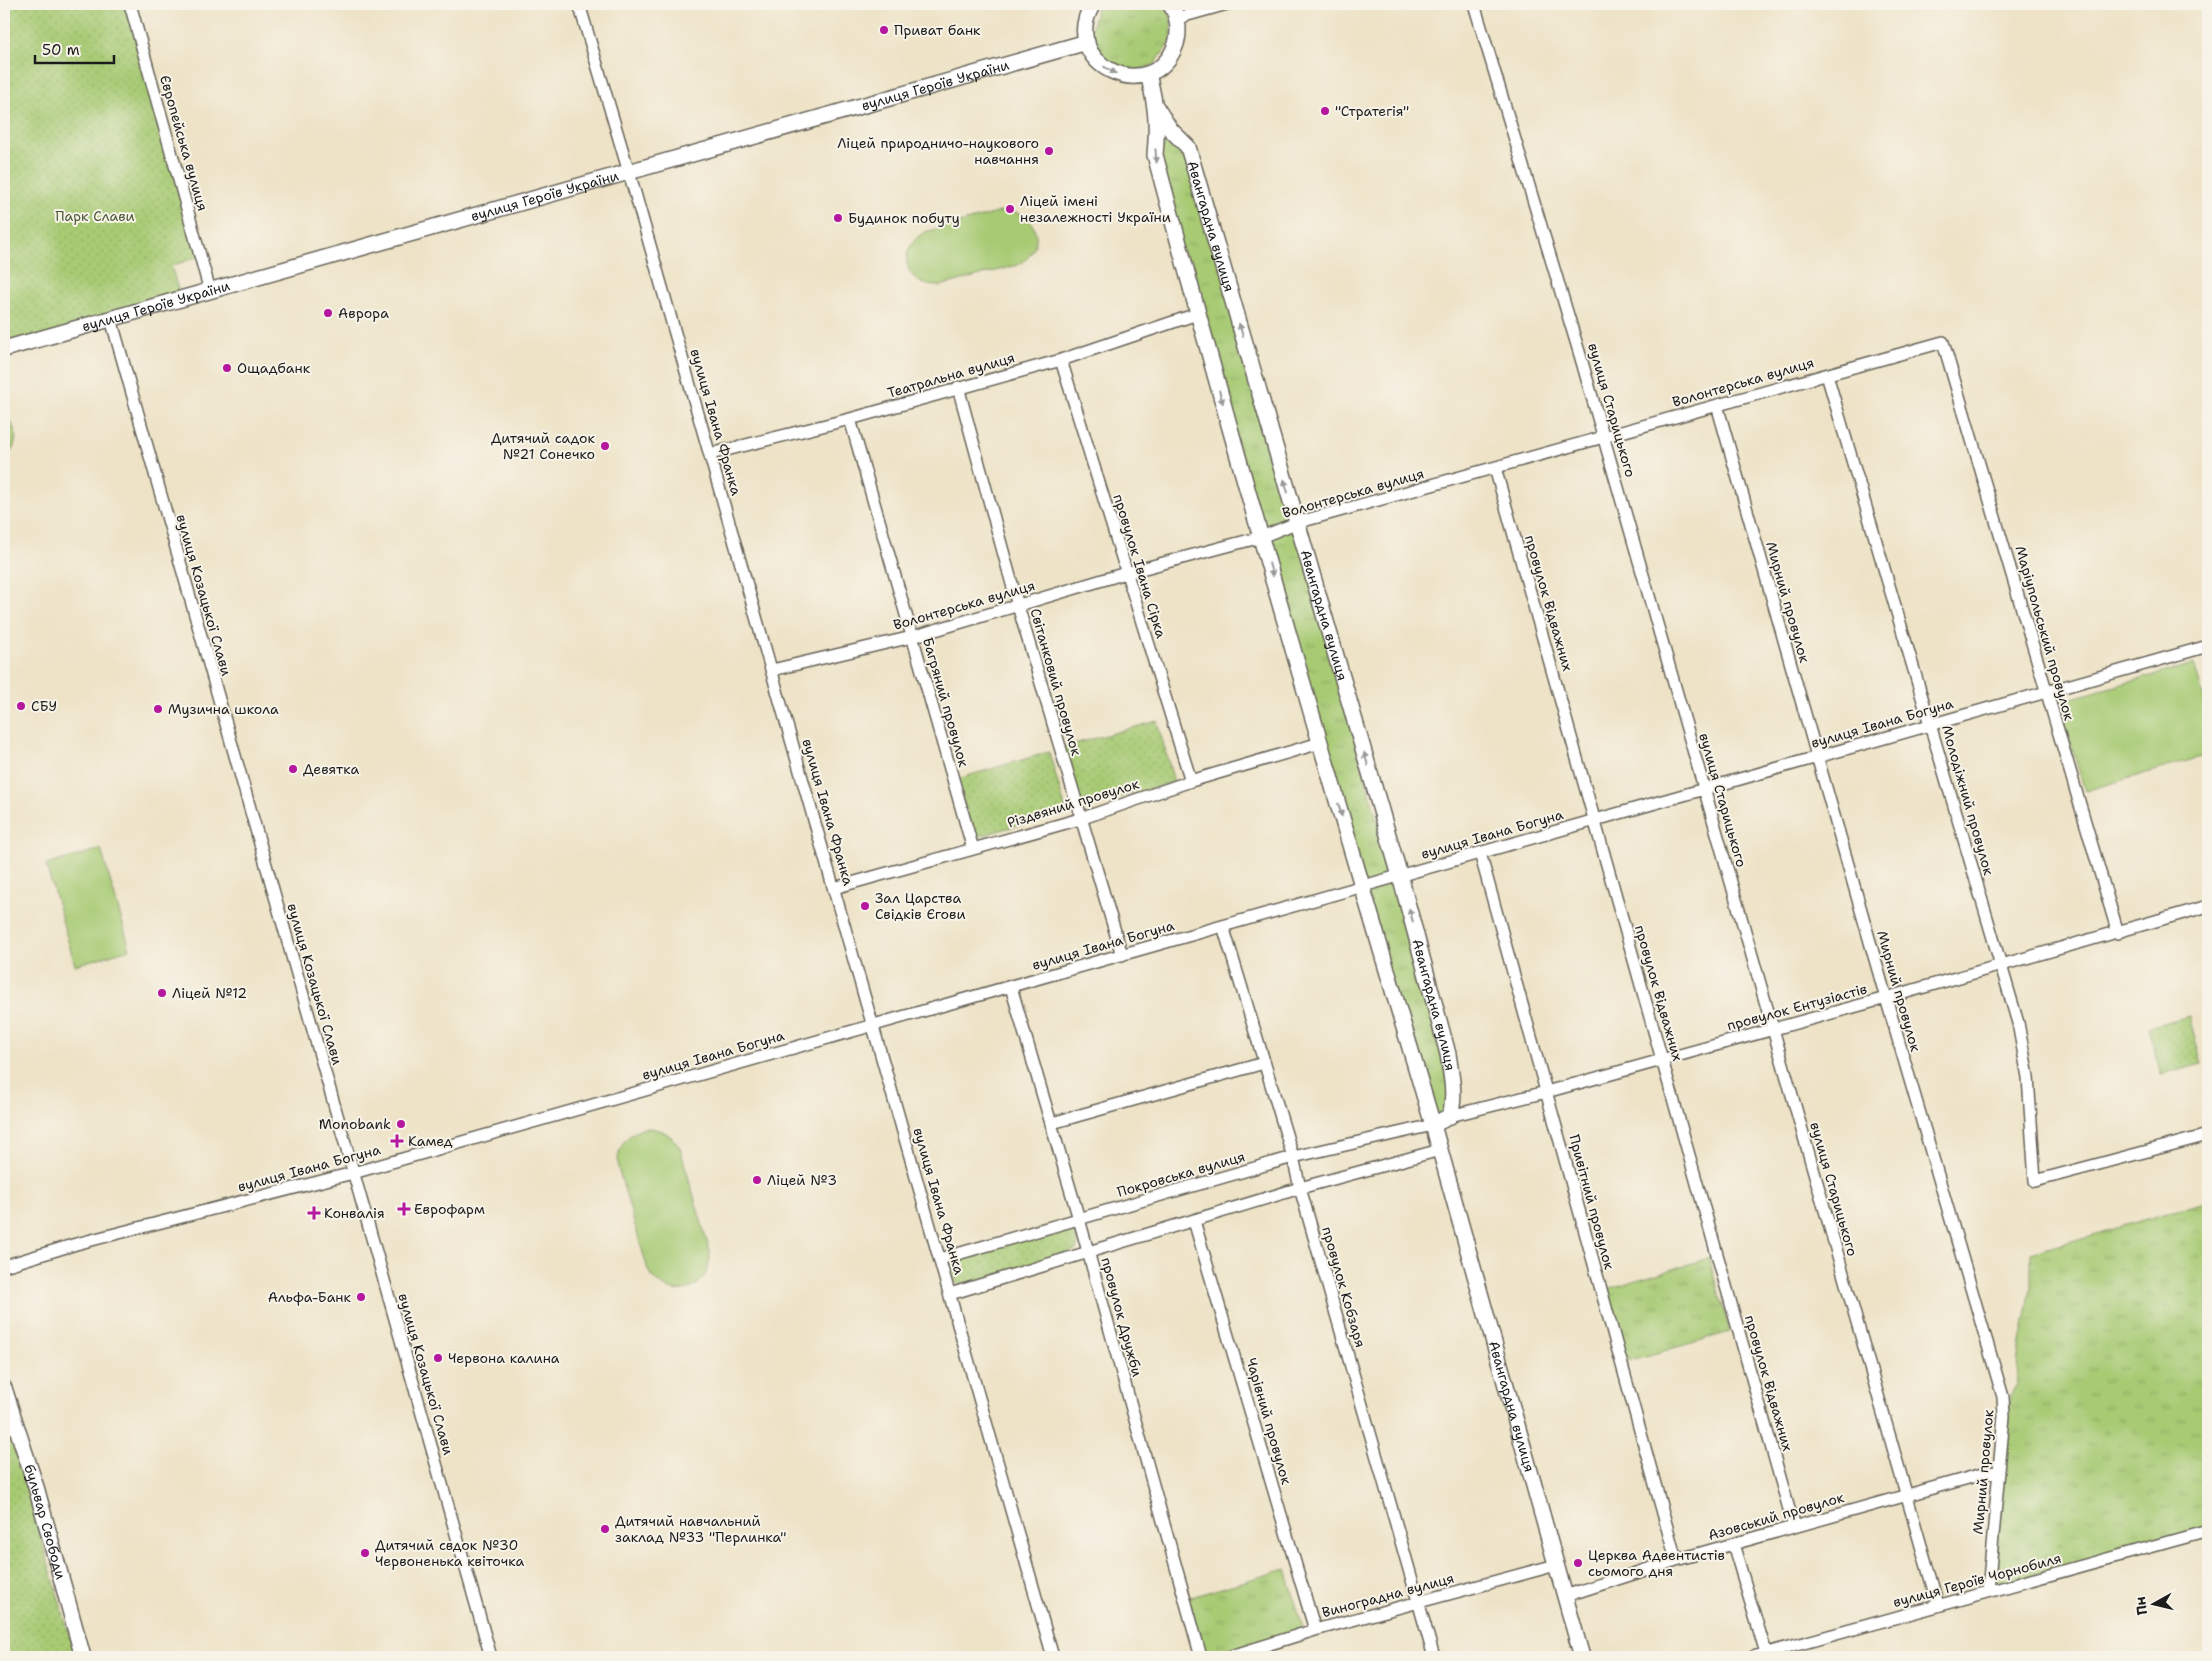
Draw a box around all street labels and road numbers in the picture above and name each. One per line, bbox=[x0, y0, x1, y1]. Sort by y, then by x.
street label: вулиця Героїв України bbox=[859, 56, 1011, 114]
street label: Європейська вулиця bbox=[156, 73, 212, 213]
street label: Авангардна вулиця bbox=[1183, 159, 1239, 294]
street label: вулиця Героїв України bbox=[469, 166, 621, 225]
street label: вулиця Героїв України bbox=[80, 276, 232, 335]
street label: вулиця Старицького bbox=[1584, 341, 1640, 479]
street label: вулиця Івана Франка bbox=[686, 347, 746, 498]
street label: Театральна вулиця bbox=[885, 348, 1017, 402]
street label: Волонтерська вулиця bbox=[1670, 353, 1816, 411]
street label: Волонтерська вулиця bbox=[1280, 464, 1426, 522]
street label: провулок Івана Сірка bbox=[1110, 492, 1171, 640]
street label: вулиця Козацької Слави bbox=[172, 512, 236, 678]
street label: провулок Відважних bbox=[1521, 533, 1577, 673]
street label: Мирний провулок bbox=[1762, 539, 1814, 665]
street label: Маріупольський провулок bbox=[2011, 544, 2079, 723]
street label: Авангардна вулиця bbox=[1297, 547, 1352, 683]
street label: Волонтерська вулиця bbox=[891, 576, 1037, 634]
street label: Світанковий провулок bbox=[1026, 606, 1086, 758]
street label: Багряний провулок bbox=[919, 635, 973, 769]
street label: вулиця Івана Богуна bbox=[1809, 694, 1955, 752]
street label: Молодіжний провулок bbox=[1938, 723, 1998, 878]
street label: вулиця Старицького bbox=[1695, 731, 1751, 869]
street label: вулиця Івана Франка bbox=[798, 737, 858, 888]
street label: Різдвяний провулок bbox=[1005, 774, 1142, 832]
street label: вулиця Івана Богуна bbox=[1419, 805, 1565, 863]
street label: вулиця Козацької Слави bbox=[283, 901, 347, 1067]
street label: вулиця Івана Богуна bbox=[1030, 916, 1176, 974]
street label: провулок Відважних bbox=[1631, 923, 1687, 1063]
street label: Мирний провулок bbox=[1873, 928, 1925, 1054]
street label: Авангардна вулиця bbox=[1408, 937, 1459, 1072]
street label: провулок Ентузіастів bbox=[1725, 980, 1869, 1034]
street label: вулиця Івана Богуна bbox=[640, 1026, 786, 1084]
street label: вулиця Старицького bbox=[1806, 1120, 1862, 1258]
street label: вулиця Івана Франка bbox=[909, 1126, 969, 1277]
street label: Привітний провулок bbox=[1565, 1132, 1619, 1272]
street label: вулиця Івана Богуна bbox=[236, 1140, 383, 1196]
street label: Покровська вулиця bbox=[1115, 1147, 1247, 1201]
street label: провулок Кобзаря bbox=[1318, 1225, 1370, 1349]
street label: провулок Дружби bbox=[1097, 1255, 1147, 1379]
street label: вулиця Козацької Слави bbox=[394, 1291, 458, 1457]
street label: провулок Відважних bbox=[1741, 1313, 1797, 1453]
street label: Авангардна вулиця bbox=[1485, 1339, 1539, 1474]
street label: Чарівний провулок bbox=[1242, 1356, 1296, 1487]
street label: Мирний провулок bbox=[1969, 1408, 1997, 1535]
street label: бульвар Свободи bbox=[20, 1462, 70, 1581]
street label: Азовський провулок bbox=[1706, 1488, 1847, 1544]
street label: вулиця Героїв Чорнобиля bbox=[1891, 1549, 2063, 1611]
street label: Виноградна вулиця bbox=[1320, 1569, 1456, 1621]

